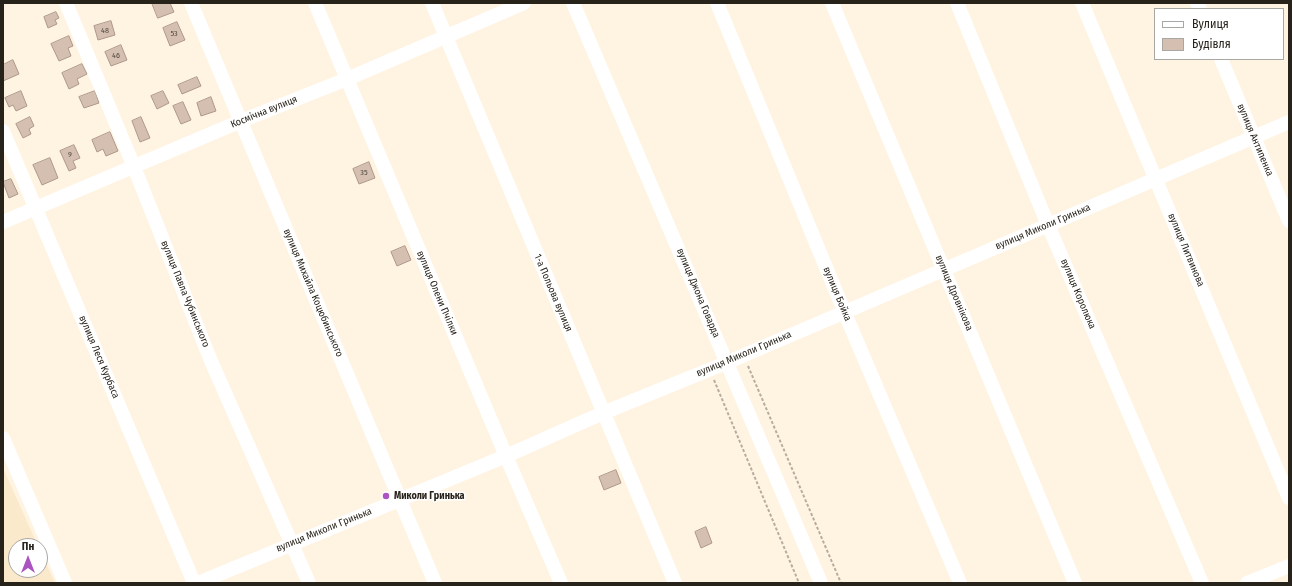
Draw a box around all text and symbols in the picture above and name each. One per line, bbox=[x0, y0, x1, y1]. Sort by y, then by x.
legend bbox=[1154, 8, 1284, 60]
text: Вулиця bbox=[1192, 17, 1229, 31]
house number: 48 bbox=[101, 26, 109, 36]
house number: 53 bbox=[170, 29, 178, 39]
text: Будівля bbox=[1192, 37, 1231, 51]
house number: 46 bbox=[112, 51, 120, 61]
street label: Космічна вулиця bbox=[229, 93, 299, 131]
street label: вулиця Антипенка bbox=[1234, 102, 1276, 178]
house number: 9 bbox=[68, 150, 72, 160]
house number: 35 bbox=[360, 168, 368, 178]
street label: вулиця Миколи Гринька bbox=[994, 202, 1092, 252]
street label: вулиця Литвинова bbox=[1165, 212, 1207, 288]
street label: вулиця Михайла Коцюбинського bbox=[280, 227, 346, 359]
street label: вулиця Павла Чубинського bbox=[158, 239, 212, 349]
street label: вулиця Джона Говарда bbox=[674, 247, 722, 339]
street label: вулиця Олени Пчілки bbox=[414, 249, 460, 337]
street label: 1-а Польова вулиця bbox=[531, 252, 575, 334]
street label: вулиця Дровнікова bbox=[933, 253, 975, 333]
street label: вулиця Королюка bbox=[1058, 257, 1098, 331]
street label: вулиця Бойка bbox=[820, 265, 854, 323]
street label: вулиця Леся Курбаса bbox=[76, 314, 122, 400]
street label: вулиця Миколи Гринька bbox=[695, 329, 793, 379]
place label: Миколи Гринька bbox=[394, 490, 465, 502]
marker: Миколи Гринька bbox=[381, 491, 391, 501]
street label: вулиця Миколи Гринька bbox=[274, 505, 374, 555]
north arrow bbox=[8, 538, 48, 578]
text: Пн bbox=[22, 540, 34, 553]

